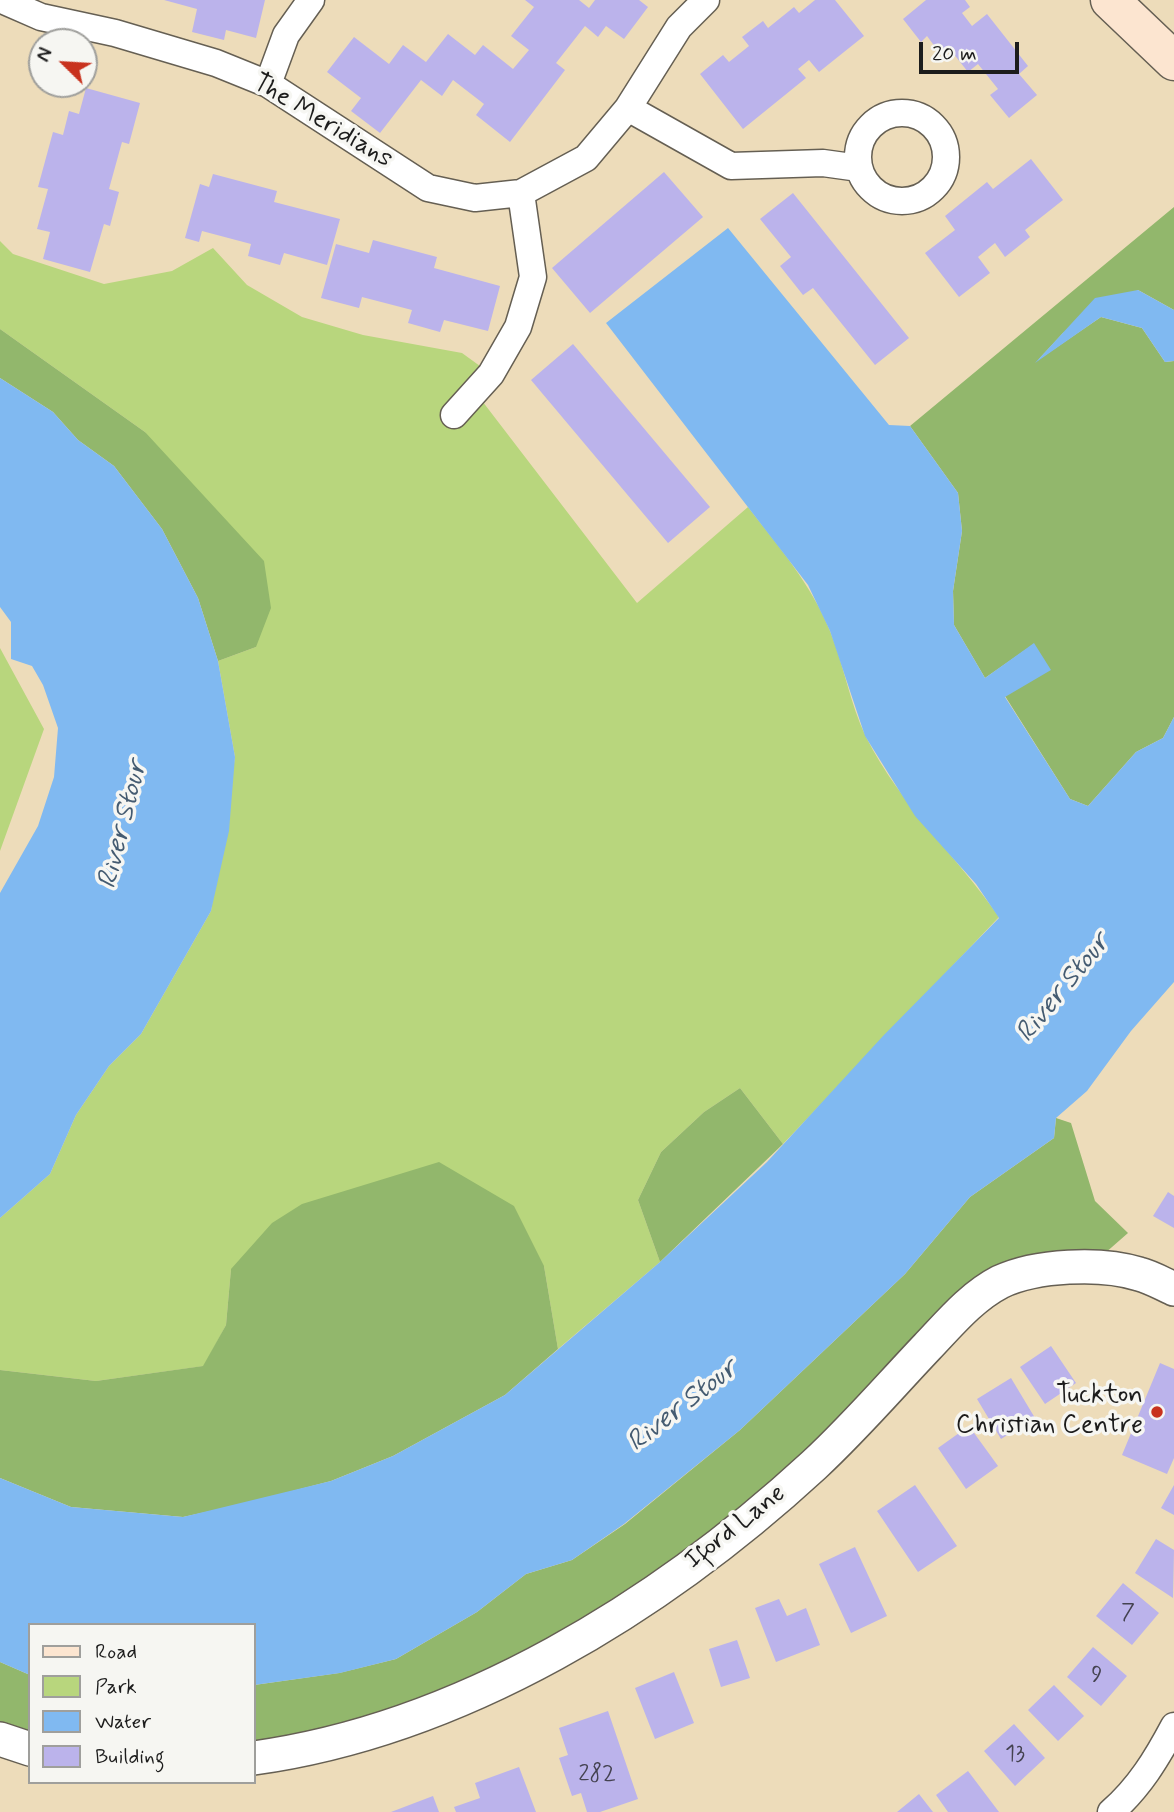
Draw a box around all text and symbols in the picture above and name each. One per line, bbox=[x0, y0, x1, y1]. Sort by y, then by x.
north arrow bbox=[28, 28, 98, 98]
scale bar bbox=[922, 28, 1022, 72]
text: 20 m bbox=[932, 40, 977, 68]
text: N bbox=[31, 44, 59, 66]
street label: The Meridians bbox=[246, 68, 398, 176]
water label: River Stour bbox=[92, 758, 156, 892]
water label: River Stour bbox=[1010, 928, 1118, 1050]
water label: River Stour bbox=[621, 1354, 745, 1460]
place label: Tuckton Christian Centre bbox=[956, 1381, 1143, 1442]
marker: Tuckton Christian Centre bbox=[1149, 1404, 1165, 1420]
street label: Iford Lane bbox=[679, 1479, 793, 1577]
house number: 7 bbox=[1121, 1600, 1135, 1628]
legend bbox=[28, 1623, 256, 1784]
text: Road bbox=[95, 1638, 137, 1666]
house number: 9 bbox=[1091, 1662, 1103, 1690]
text: Park bbox=[95, 1673, 137, 1701]
text: Water bbox=[95, 1708, 151, 1736]
house number: 13 bbox=[1005, 1741, 1025, 1769]
text: Building bbox=[95, 1743, 165, 1771]
house number: 282 bbox=[578, 1761, 616, 1789]

